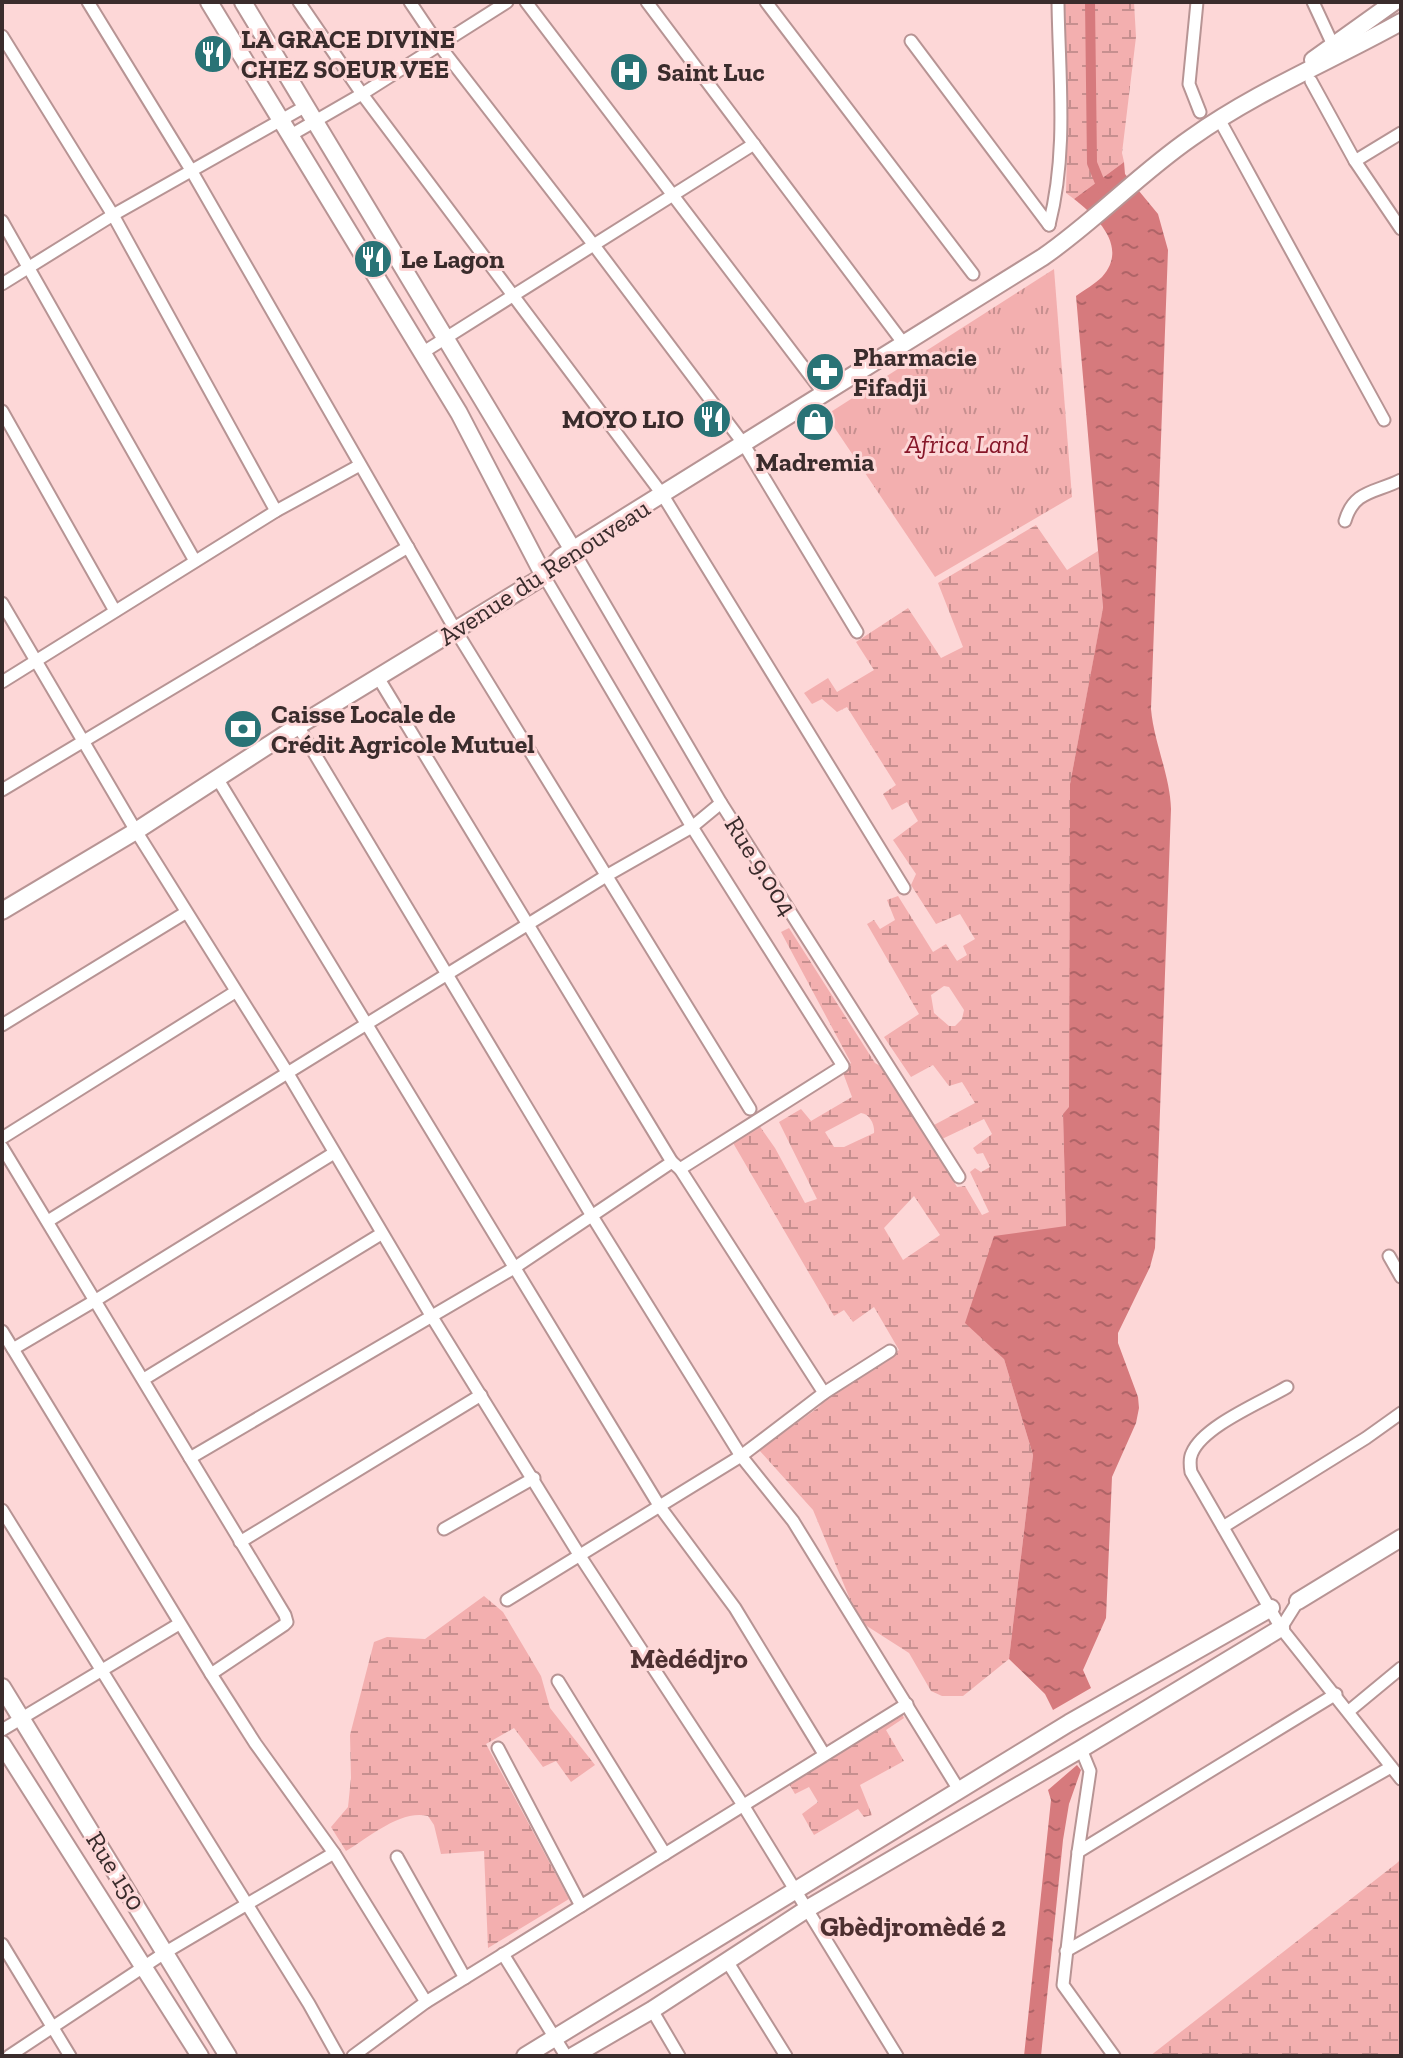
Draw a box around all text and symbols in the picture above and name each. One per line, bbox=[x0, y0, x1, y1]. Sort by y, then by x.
place label: LA GRACE DIVINE CHEZ SOEUR VEE bbox=[241, 23, 455, 85]
restaurant icon: LA GRACE DIVINE CHEZ SOEUR VEE bbox=[192, 33, 234, 75]
hospital icon: Saint Luc bbox=[608, 51, 650, 93]
place label: Saint Luc bbox=[657, 56, 765, 88]
restaurant icon: Le Lagon bbox=[352, 238, 394, 280]
place label: Le Lagon bbox=[401, 243, 505, 275]
place label: Pharmacie Fifadji bbox=[853, 341, 977, 403]
pharmacy icon: Pharmacie Fifadji bbox=[804, 351, 846, 393]
restaurant icon: MOYO LIO bbox=[691, 398, 733, 440]
shop icon: Madremia bbox=[794, 401, 836, 443]
place label: MOYO LIO bbox=[562, 403, 684, 435]
park label: Africa Land bbox=[904, 428, 1029, 460]
place label: Madremia bbox=[756, 446, 874, 478]
street label: Avenue du Renouveau bbox=[432, 491, 656, 652]
place label: Caisse Locale de Crédit Agricole Mutuel bbox=[271, 698, 535, 760]
bank icon: Caisse Locale de Crédit Agricole Mutuel bbox=[222, 708, 264, 750]
street label: Rue 9.004 bbox=[718, 810, 804, 922]
district label: Mèdédjro bbox=[630, 1642, 748, 1675]
street label: Rue 150 bbox=[79, 1826, 153, 1916]
district label: Gbèdjromèdé 2 bbox=[820, 1910, 1006, 1943]

